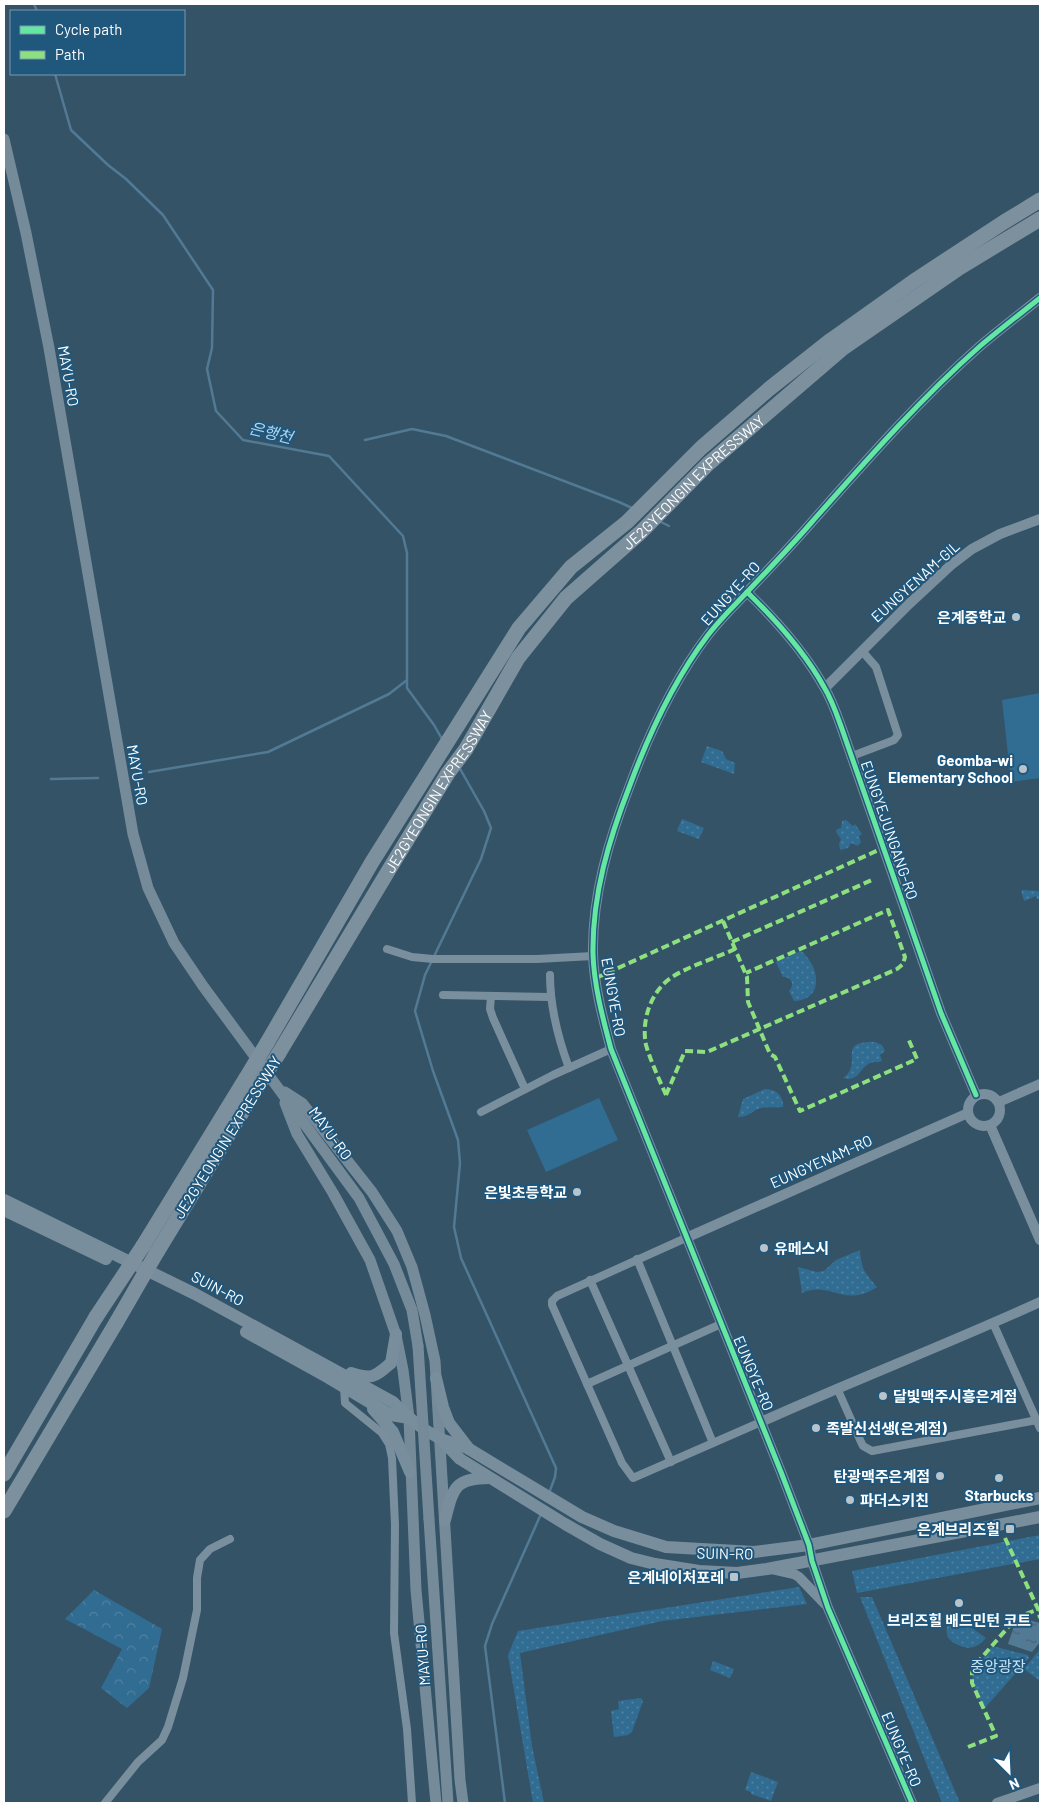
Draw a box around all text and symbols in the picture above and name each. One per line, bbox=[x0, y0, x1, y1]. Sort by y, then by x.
legend bbox=[10, 10, 185, 75]
text: Cycle path bbox=[55, 20, 122, 38]
text: Path bbox=[55, 45, 85, 63]
street label: MAYU-RO bbox=[55, 344, 83, 408]
street label: JE2GYEONGIN EXPRESSWAY bbox=[619, 411, 768, 553]
water label: 은행천 bbox=[247, 417, 297, 447]
street label: EUNGYENAM-GIL bbox=[867, 537, 963, 625]
street label: EUNGYE-RO bbox=[697, 557, 763, 629]
place label: 은계중학교 bbox=[937, 608, 1006, 626]
marker: 은계중학교 bbox=[1010, 611, 1022, 623]
street label: JE2GYEONGIN EXPRESSWAY bbox=[380, 707, 495, 876]
street label: MAYU-RO bbox=[124, 743, 152, 807]
place label: Geomba-wi Elementary School bbox=[888, 751, 1013, 786]
street label: EUNGYEJUNGANG-RO bbox=[858, 758, 922, 902]
marker: Geomba-wi Elementary School bbox=[1017, 763, 1029, 775]
street label: EUNGYE-RO bbox=[598, 956, 630, 1038]
street label: JE2GYEONGIN EXPRESSWAY bbox=[169, 1052, 285, 1222]
street label: MAYU-RO bbox=[306, 1103, 356, 1163]
street label: EUNGYENAM-RO bbox=[767, 1130, 875, 1192]
place label: 은빛초등학교 bbox=[484, 1183, 567, 1201]
marker: 은빛초등학교 bbox=[571, 1186, 583, 1198]
place label: 유메스시 bbox=[774, 1239, 829, 1257]
marker: 유메스시 bbox=[758, 1242, 770, 1254]
street label: SUIN-RO bbox=[189, 1267, 247, 1309]
street label: EUNGYE-RO bbox=[730, 1333, 778, 1413]
place label: 달빛맥주시흥은계점 bbox=[893, 1387, 1017, 1405]
marker: 달빛맥주시흥은계점 bbox=[877, 1390, 889, 1402]
place label: 족발신선생(은계점) bbox=[826, 1419, 948, 1437]
marker: 족발신선생(은계점) bbox=[810, 1422, 822, 1434]
place label: 탄광맥주은계점 bbox=[833, 1467, 930, 1485]
marker: 탄광맥주은계점 bbox=[934, 1470, 946, 1482]
marker: Starbucks bbox=[993, 1472, 1005, 1484]
place label: Starbucks bbox=[965, 1486, 1034, 1504]
place label: 파더스키친 bbox=[860, 1491, 929, 1509]
marker: 파더스키친 bbox=[844, 1494, 856, 1506]
place label: 은계브리즈힐 bbox=[917, 1520, 1000, 1538]
marker: 은계브리즈힐 bbox=[1004, 1523, 1016, 1535]
street label: SUIN-RO bbox=[696, 1544, 754, 1562]
place label: 은계네이처포레 bbox=[627, 1568, 724, 1586]
marker: 은계네이처포레 bbox=[728, 1571, 740, 1583]
marker: 브리즈힐 배드민턴 코트 bbox=[953, 1597, 965, 1609]
place label: 브리즈힐 배드민턴 코트 bbox=[887, 1611, 1031, 1629]
street label: MAYU-RO bbox=[411, 1624, 433, 1686]
park label: 중앙광장 bbox=[970, 1657, 1026, 1675]
street label: EUNGYE-RO bbox=[878, 1709, 926, 1789]
north arrow bbox=[984, 1747, 1034, 1797]
text: N bbox=[1007, 1775, 1022, 1794]

